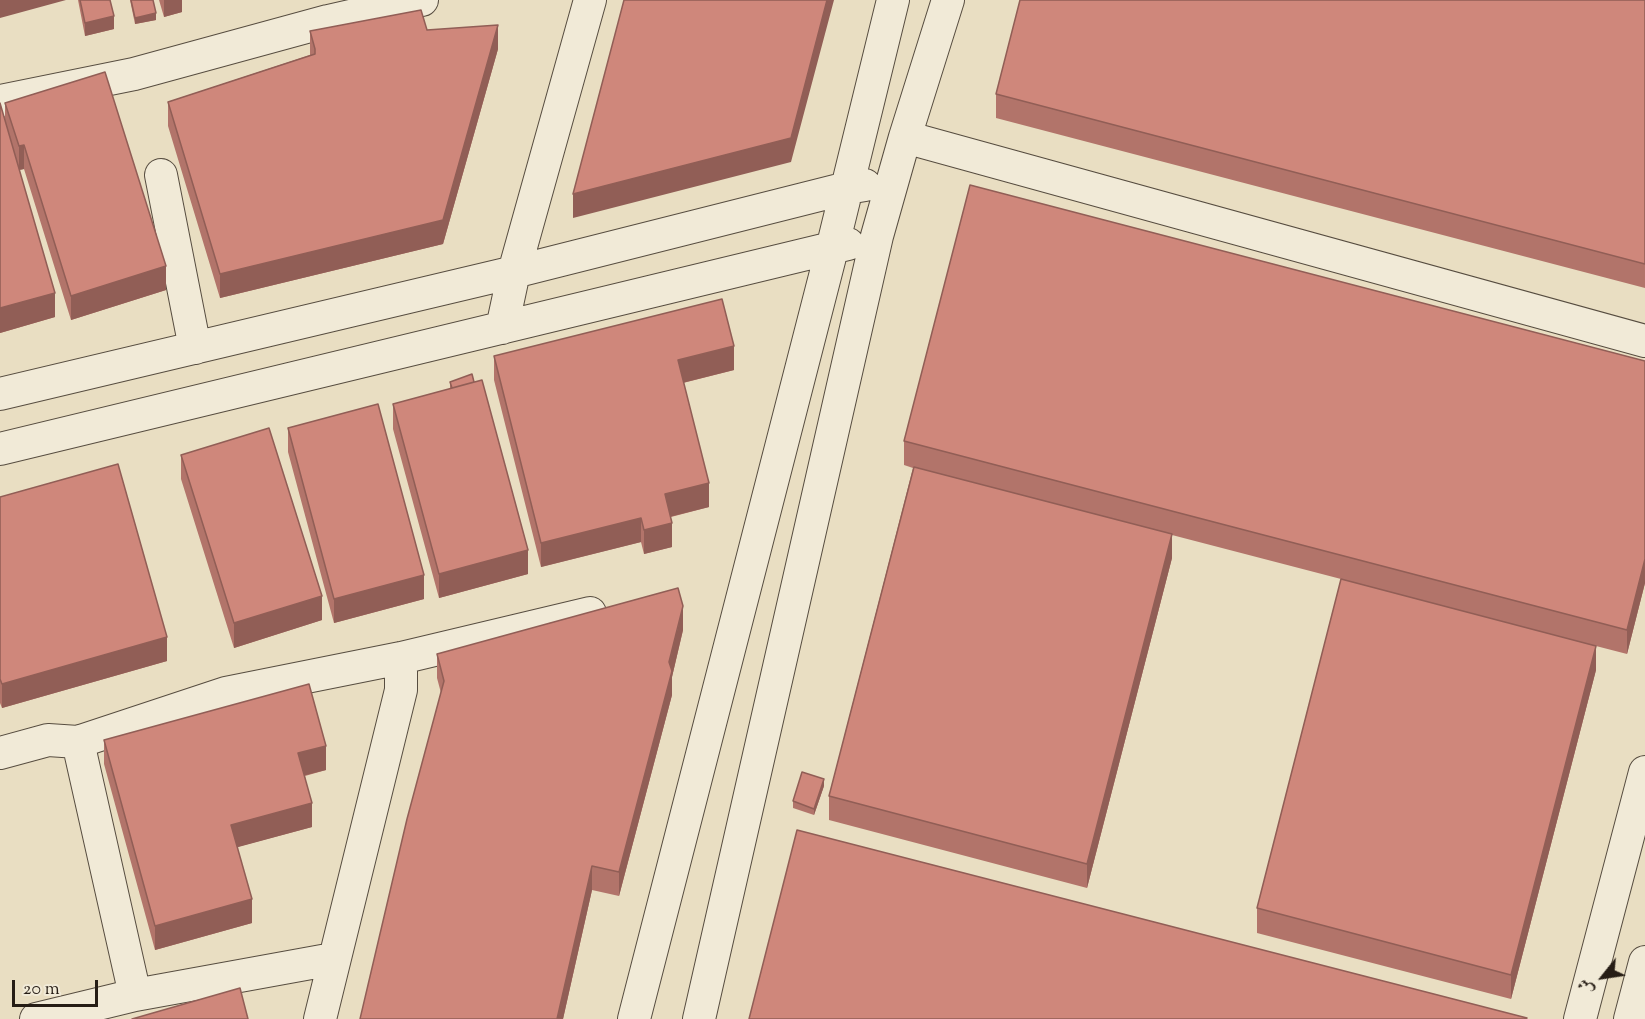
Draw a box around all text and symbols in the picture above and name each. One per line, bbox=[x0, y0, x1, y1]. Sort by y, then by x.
north arrow bbox=[1573, 947, 1633, 1007]
scale bar bbox=[15, 968, 100, 1006]
text: ش bbox=[1573, 974, 1601, 999]
text: 20 m bbox=[23, 977, 60, 1003]

